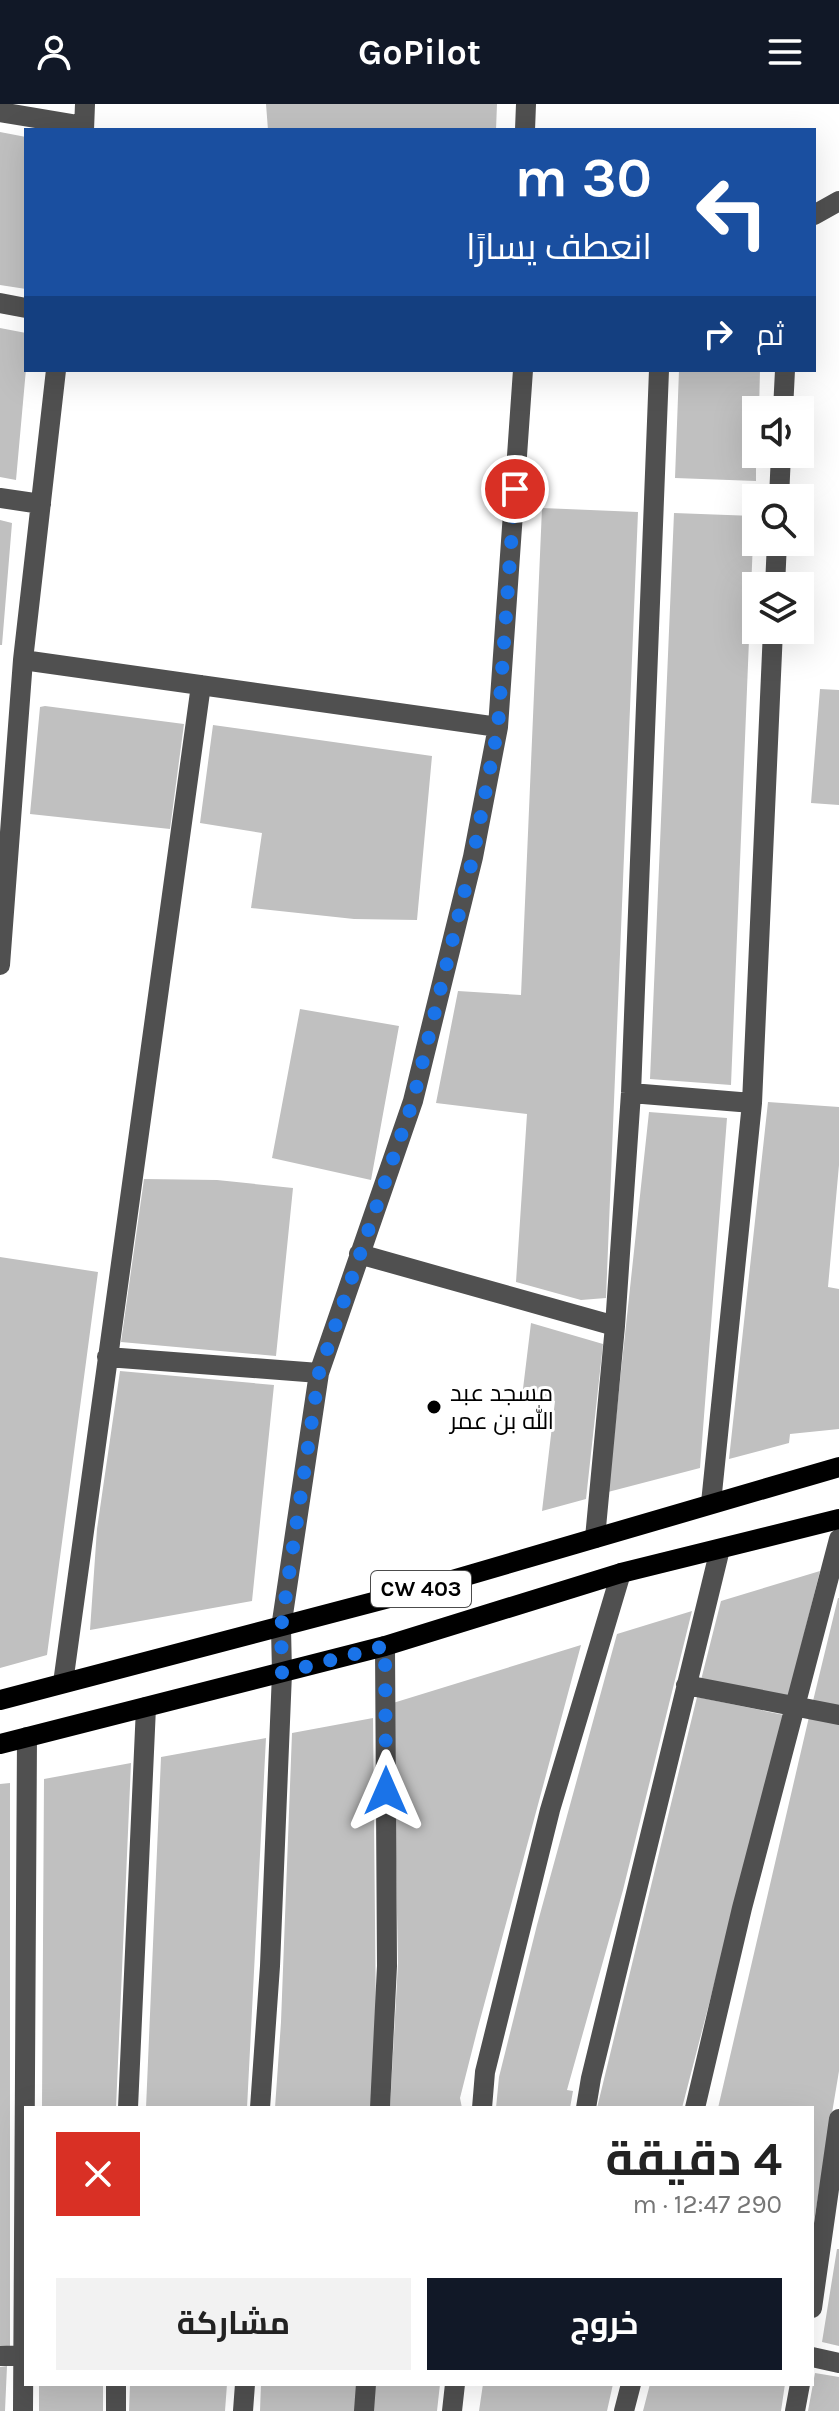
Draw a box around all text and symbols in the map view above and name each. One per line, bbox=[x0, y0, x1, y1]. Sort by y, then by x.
icon: person bbox=[32, 30, 76, 74]
icon: menu bbox=[763, 30, 807, 74]
text: GoPilot bbox=[358, 31, 481, 73]
text: 30 m bbox=[514, 145, 652, 210]
icon: left bbox=[680, 160, 784, 264]
text: انعطف يسارًا bbox=[466, 226, 652, 268]
icon: right bbox=[696, 312, 740, 356]
text: ثم bbox=[756, 317, 784, 353]
map controls bbox=[742, 396, 814, 644]
button: sound bbox=[742, 396, 814, 468]
pin bbox=[481, 455, 549, 523]
icon: arrive bbox=[493, 467, 537, 511]
button: search bbox=[742, 484, 814, 556]
button: layers bbox=[742, 572, 814, 644]
place label: مسجد عبد الله بن عمر bbox=[448, 1379, 554, 1435]
marker: مسجد عبد الله بن عمر bbox=[425, 1398, 443, 1416]
road number: CW 403 bbox=[371, 1571, 471, 1607]
position arrow bbox=[344, 1749, 428, 1833]
text: 4 دقيقة bbox=[606, 2131, 782, 2187]
button: close bbox=[56, 2132, 140, 2216]
text: 290 m · 12:47 bbox=[633, 2189, 782, 2220]
button: مشاركة bbox=[56, 2278, 411, 2370]
button: خروج bbox=[427, 2278, 782, 2370]

